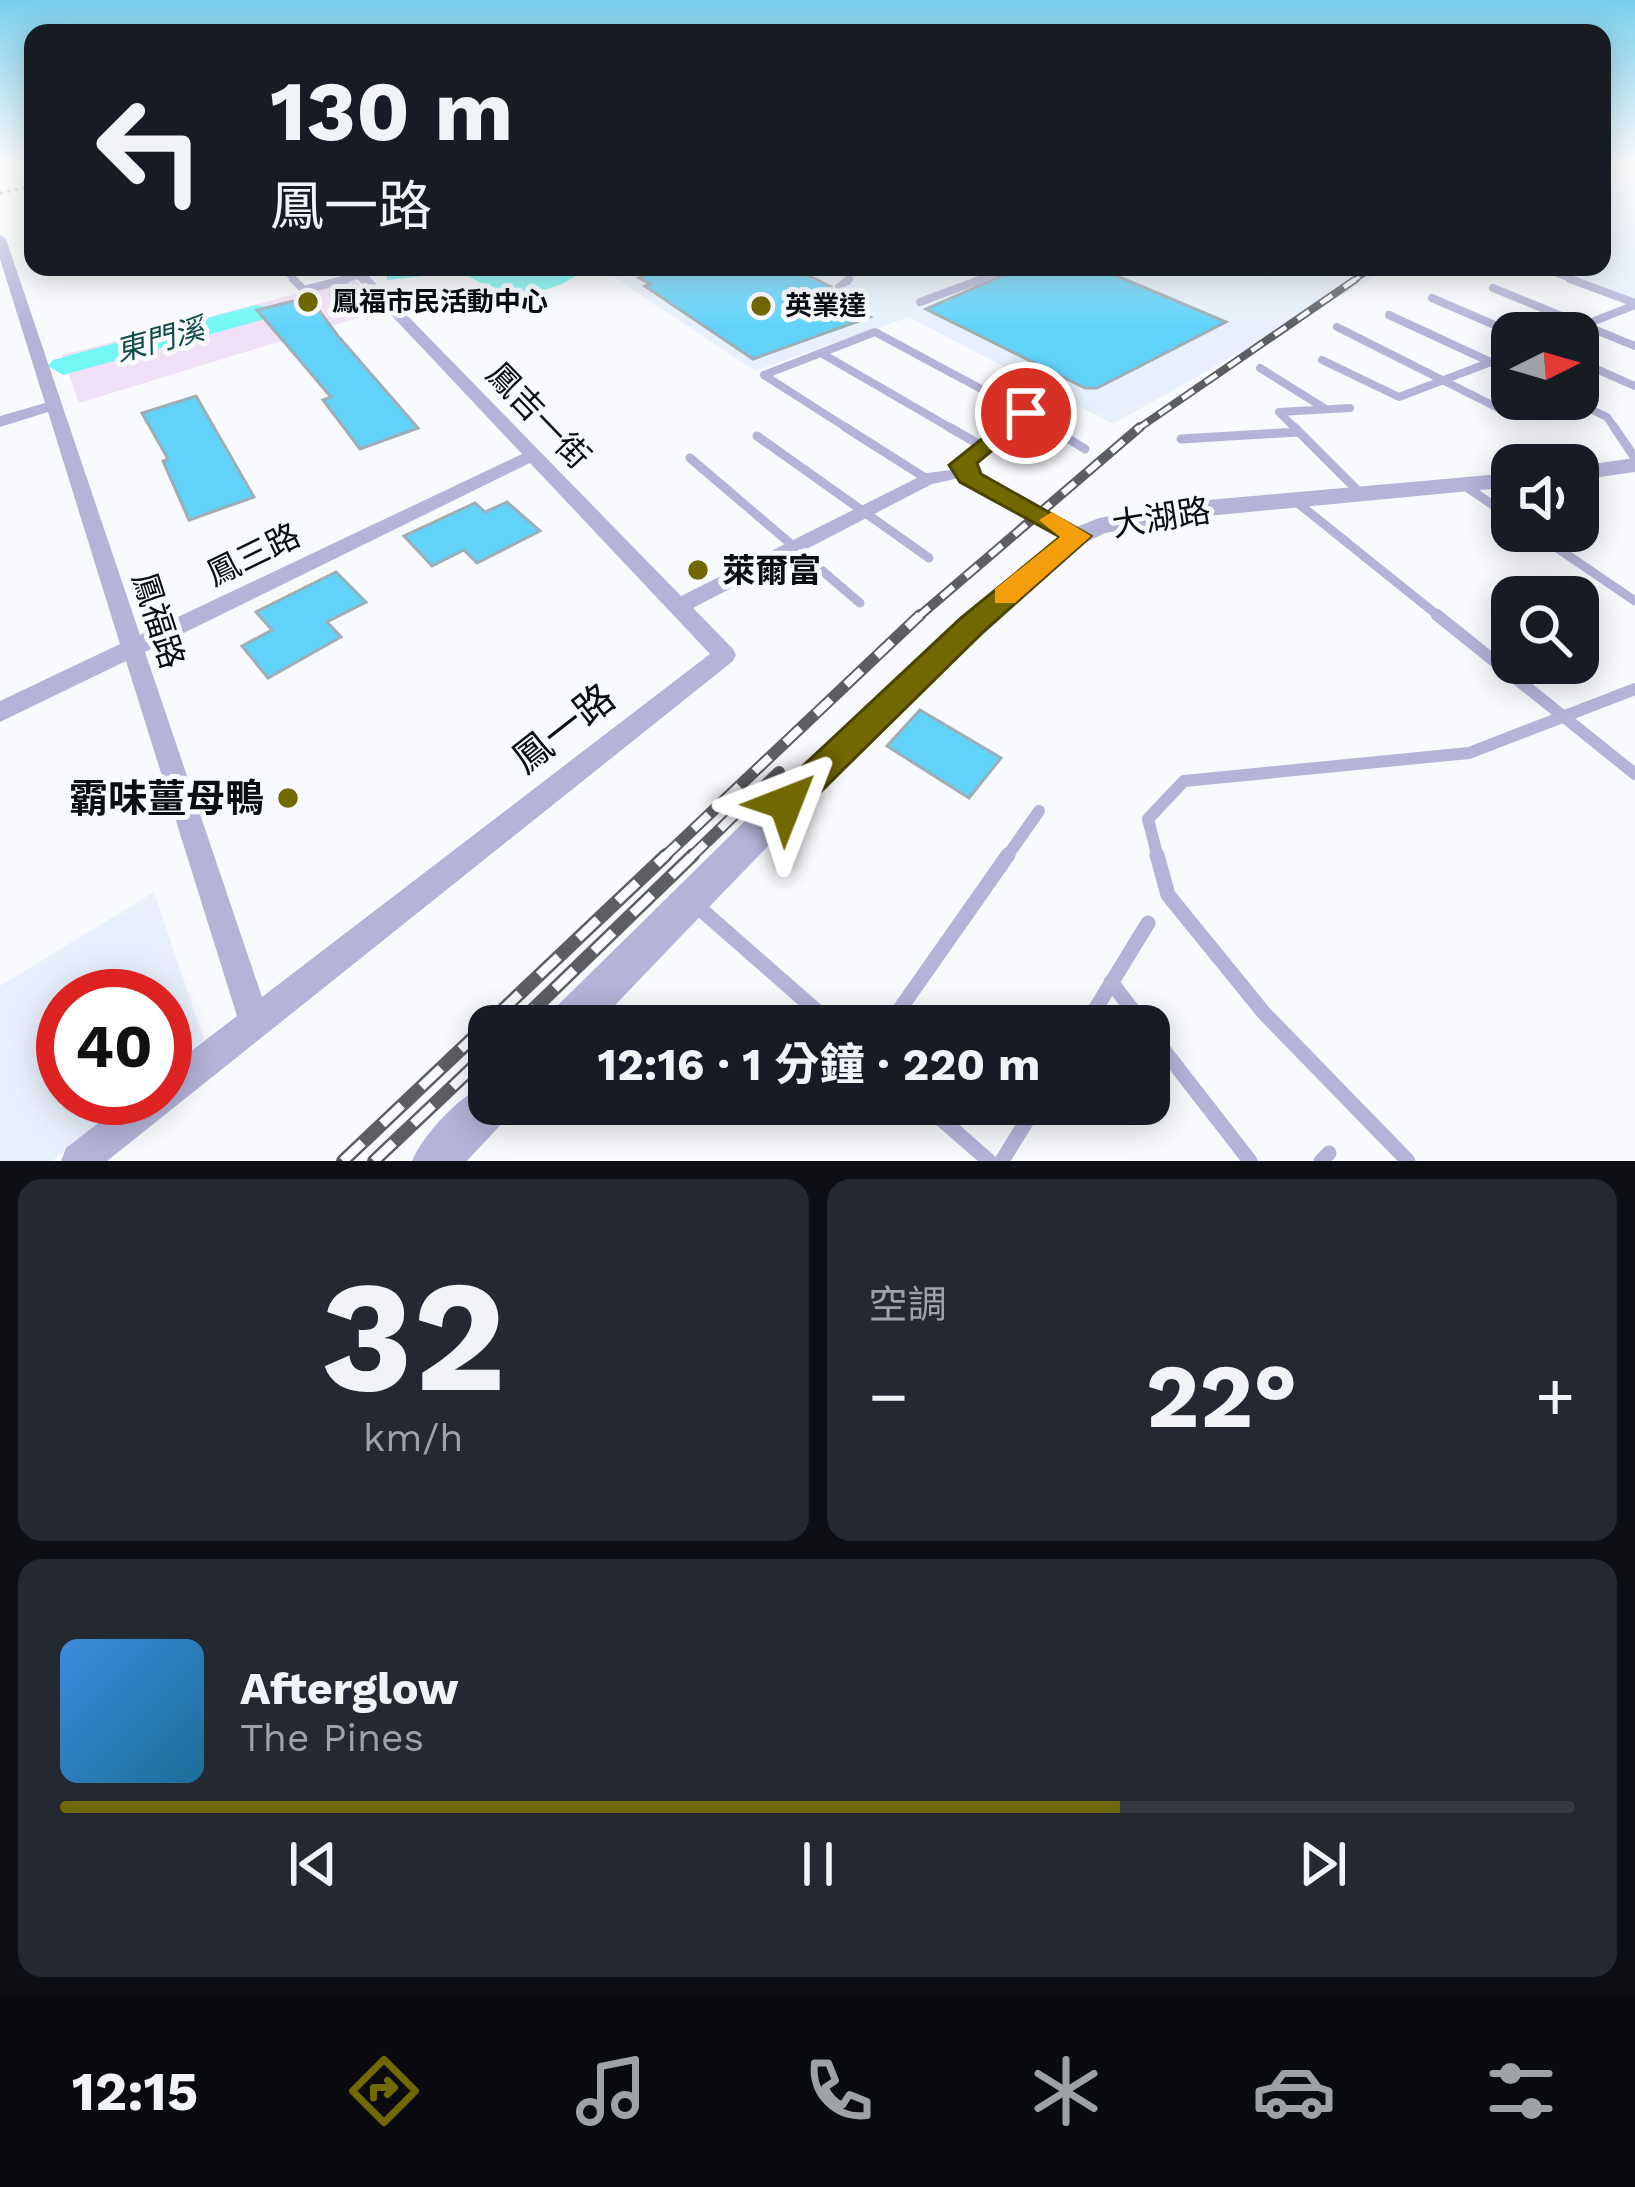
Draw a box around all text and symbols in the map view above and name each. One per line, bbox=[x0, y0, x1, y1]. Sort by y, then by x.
text: 130 m bbox=[270, 62, 513, 160]
icon: left bbox=[72, 72, 228, 228]
text: 鳳一路 bbox=[270, 175, 432, 238]
place label: 鳳福市民活動中心 bbox=[332, 286, 548, 318]
marker: 鳳福市民活動中心 bbox=[295, 289, 321, 315]
place label: 英業達 bbox=[785, 290, 866, 322]
marker: 英業達 bbox=[748, 293, 774, 319]
water label: 東門溪 bbox=[112, 310, 212, 368]
north arrow bbox=[1491, 312, 1599, 420]
map controls bbox=[1491, 312, 1599, 684]
street label: 鳳吉一街 bbox=[479, 354, 599, 476]
pin bbox=[975, 362, 1077, 464]
icon: arrive bbox=[993, 380, 1059, 446]
button: sound bbox=[1491, 444, 1599, 552]
street label: 大湖路 bbox=[1109, 490, 1213, 544]
street label: 鳳三路 bbox=[200, 515, 306, 594]
place label: 萊爾富 bbox=[722, 551, 821, 590]
marker: 萊爾富 bbox=[685, 557, 711, 583]
street label: 鳳福路 bbox=[125, 567, 192, 673]
button: search bbox=[1491, 576, 1599, 684]
street label: 鳳一路 bbox=[503, 675, 623, 782]
position arrow bbox=[723, 740, 849, 866]
place label: 霸味薑母鴨 bbox=[69, 776, 264, 821]
marker: 霸味薑母鴨 bbox=[275, 785, 301, 811]
speed limit sign: 40 bbox=[36, 969, 192, 1125]
text: 12:16 · 1 分鐘 · 220 m bbox=[598, 1038, 1040, 1091]
text: 32 bbox=[321, 1245, 506, 1428]
text: 空調 bbox=[869, 1282, 947, 1327]
text: 22° bbox=[1146, 1343, 1298, 1449]
text: − bbox=[869, 1358, 908, 1435]
text: + bbox=[1535, 1358, 1575, 1435]
text: km/h bbox=[363, 1415, 463, 1460]
text: Afterglow bbox=[240, 1662, 459, 1715]
text: The Pines bbox=[240, 1715, 424, 1760]
icon: previous bbox=[280, 1831, 346, 1897]
icon: pause bbox=[785, 1831, 851, 1897]
icon: next bbox=[1290, 1831, 1356, 1897]
icon: directions bbox=[342, 2049, 426, 2133]
icon: music bbox=[569, 2049, 653, 2133]
icon: phone bbox=[797, 2049, 881, 2133]
icon: climate bbox=[1024, 2049, 1108, 2133]
icon: car bbox=[1252, 2049, 1336, 2133]
icon: filters bbox=[1479, 2049, 1563, 2133]
text: 12:15 bbox=[72, 2060, 198, 2123]

